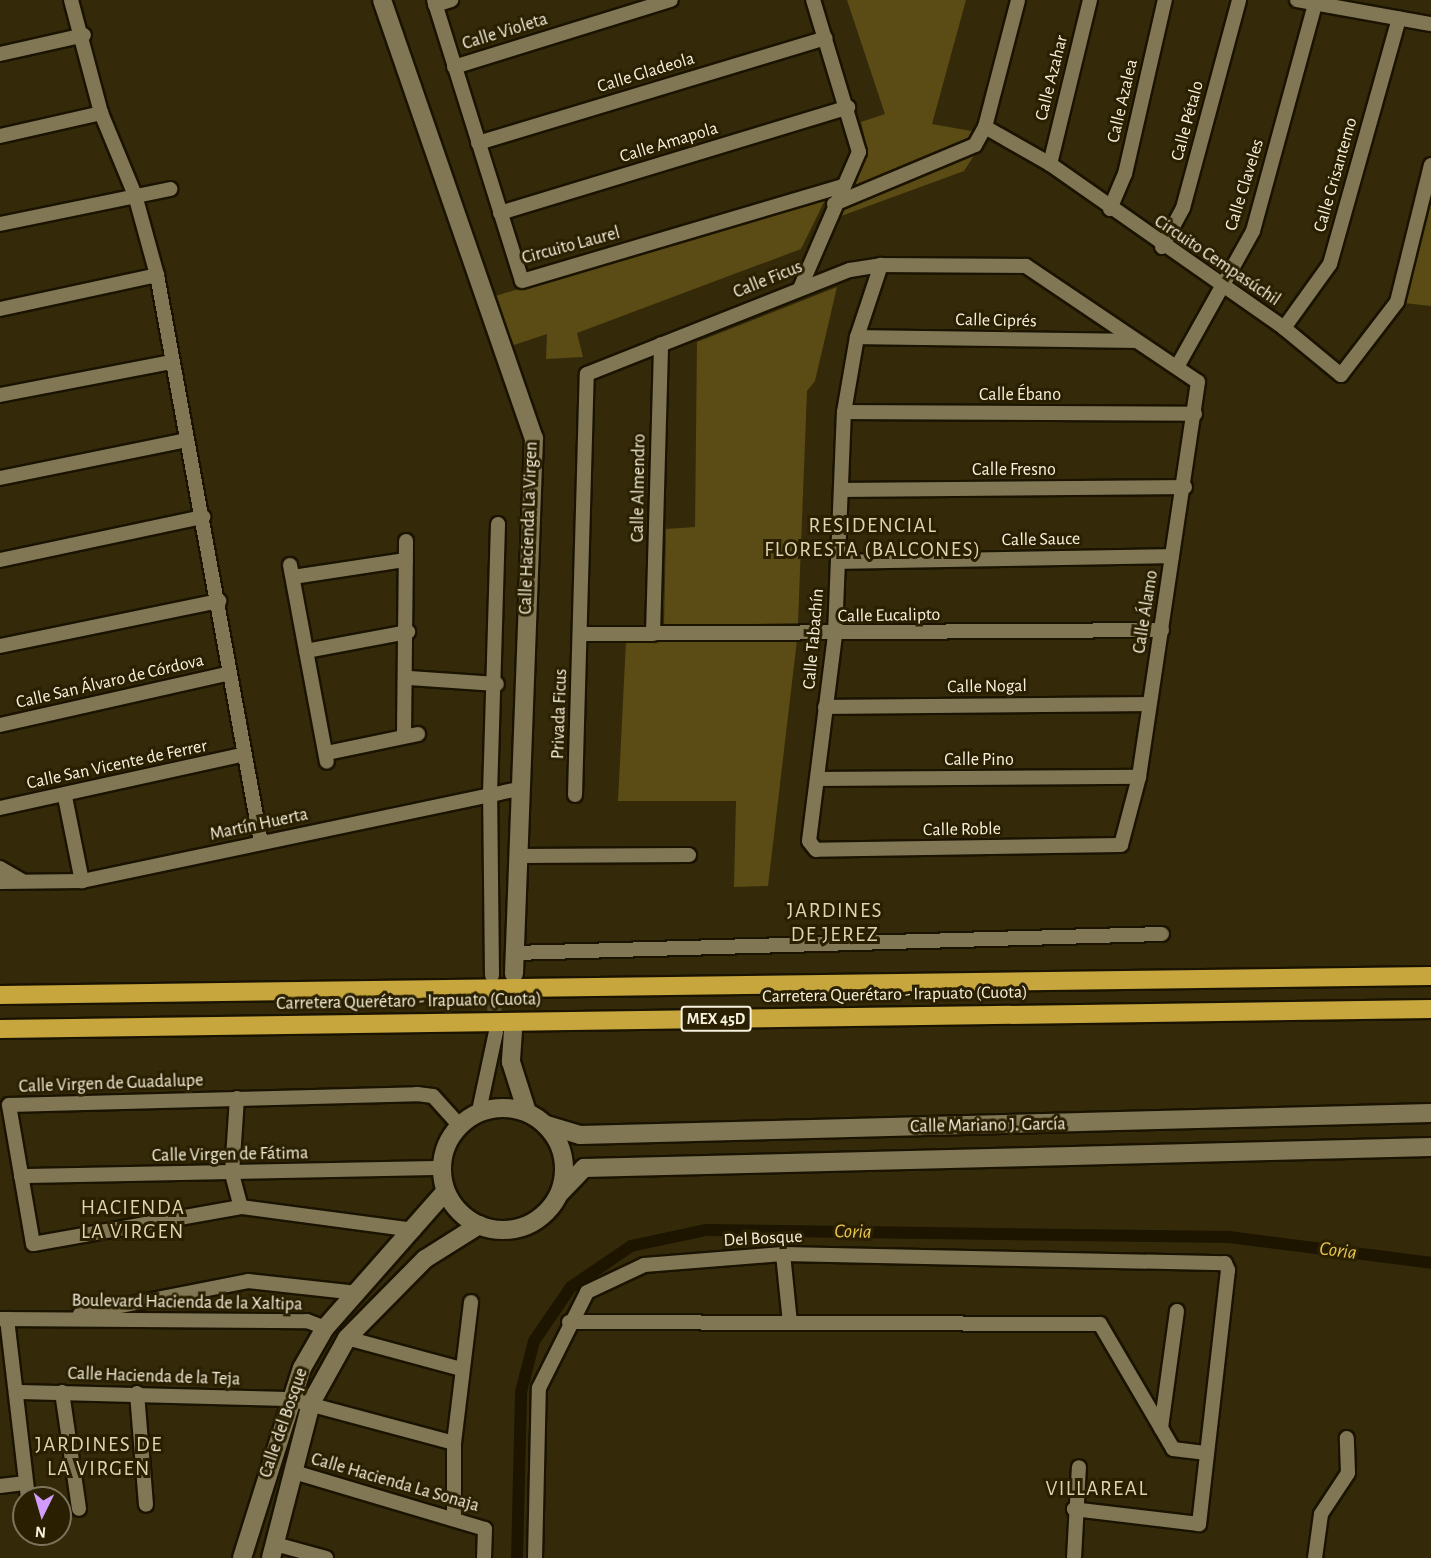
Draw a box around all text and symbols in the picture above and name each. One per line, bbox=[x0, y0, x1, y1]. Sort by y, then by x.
street label: Calle Violeta bbox=[460, 9, 550, 55]
street label: Calle Azahar bbox=[1031, 33, 1073, 123]
street label: Calle Gladeola bbox=[595, 48, 697, 98]
street label: Calle Azalea bbox=[1103, 57, 1143, 145]
street label: Calle Pétalo bbox=[1167, 79, 1209, 163]
street label: Calle Crisantemo bbox=[1309, 115, 1363, 235]
street label: Calle Amapola bbox=[617, 118, 721, 168]
street label: Calle Claveles bbox=[1221, 137, 1269, 233]
street label: Circuito Cempasúchil bbox=[1150, 211, 1284, 311]
street label: Circuito Laurel bbox=[520, 223, 622, 269]
street label: Calle Ficus bbox=[730, 256, 806, 304]
street label: Calle Ciprés bbox=[955, 309, 1037, 333]
street label: Calle Ébano bbox=[979, 384, 1061, 406]
street label: Calle Almendro bbox=[627, 434, 651, 542]
street label: Calle Hacienda La Virgen bbox=[515, 441, 543, 615]
street label: Calle Fresno bbox=[972, 459, 1056, 481]
district label: RESIDENCIAL FLORESTA (BALCONES) bbox=[764, 513, 982, 563]
street label: Calle Sauce bbox=[1001, 529, 1081, 551]
street label: Calle Álamo bbox=[1129, 569, 1163, 655]
street label: Calle Tabachín bbox=[799, 588, 829, 690]
street label: Calle Eucalipto bbox=[837, 604, 941, 628]
street label: Calle San Álvaro de Córdova bbox=[14, 650, 206, 714]
street label: Privada Ficus bbox=[548, 668, 572, 760]
street label: Calle Nogal bbox=[947, 676, 1027, 698]
street label: Calle San Vicente de Ferrer bbox=[25, 735, 209, 795]
street label: Calle Pino bbox=[944, 749, 1014, 771]
street label: Martín Huerta bbox=[208, 804, 310, 846]
street label: Calle Roble bbox=[923, 819, 1001, 841]
district label: JARDINES DE JEREZ bbox=[787, 898, 883, 948]
street label: Carretera Querétaro - Irapuato (Cuota) bbox=[762, 982, 1028, 1008]
street label: Carretera Querétaro - Irapuato (Cuota) bbox=[276, 989, 542, 1015]
road number: MEX 45D bbox=[680, 1006, 752, 1032]
street label: Calle Virgen de Guadalupe bbox=[18, 1070, 204, 1098]
street label: Calle Mariano J. García bbox=[910, 1114, 1066, 1138]
street label: Calle Virgen de Fátima bbox=[152, 1143, 308, 1167]
district label: HACIENDA LA VIRGEN bbox=[81, 1195, 185, 1245]
water label: Coria bbox=[834, 1220, 872, 1244]
street label: Del Bosque bbox=[723, 1226, 803, 1252]
water label: Coria bbox=[1318, 1237, 1358, 1265]
street label: Boulevard Hacienda de la Xaltipa bbox=[71, 1290, 303, 1316]
street label: Calle Hacienda de la Teja bbox=[67, 1363, 241, 1391]
street label: Calle del Bosque bbox=[255, 1365, 313, 1481]
district label: JARDINES DE LA VIRGEN bbox=[35, 1432, 163, 1482]
street label: Calle Hacienda La Sonaja bbox=[308, 1449, 482, 1517]
district label: VILLAREAL bbox=[1045, 1476, 1149, 1502]
north arrow bbox=[12, 1486, 72, 1546]
text: N bbox=[34, 1523, 47, 1540]

